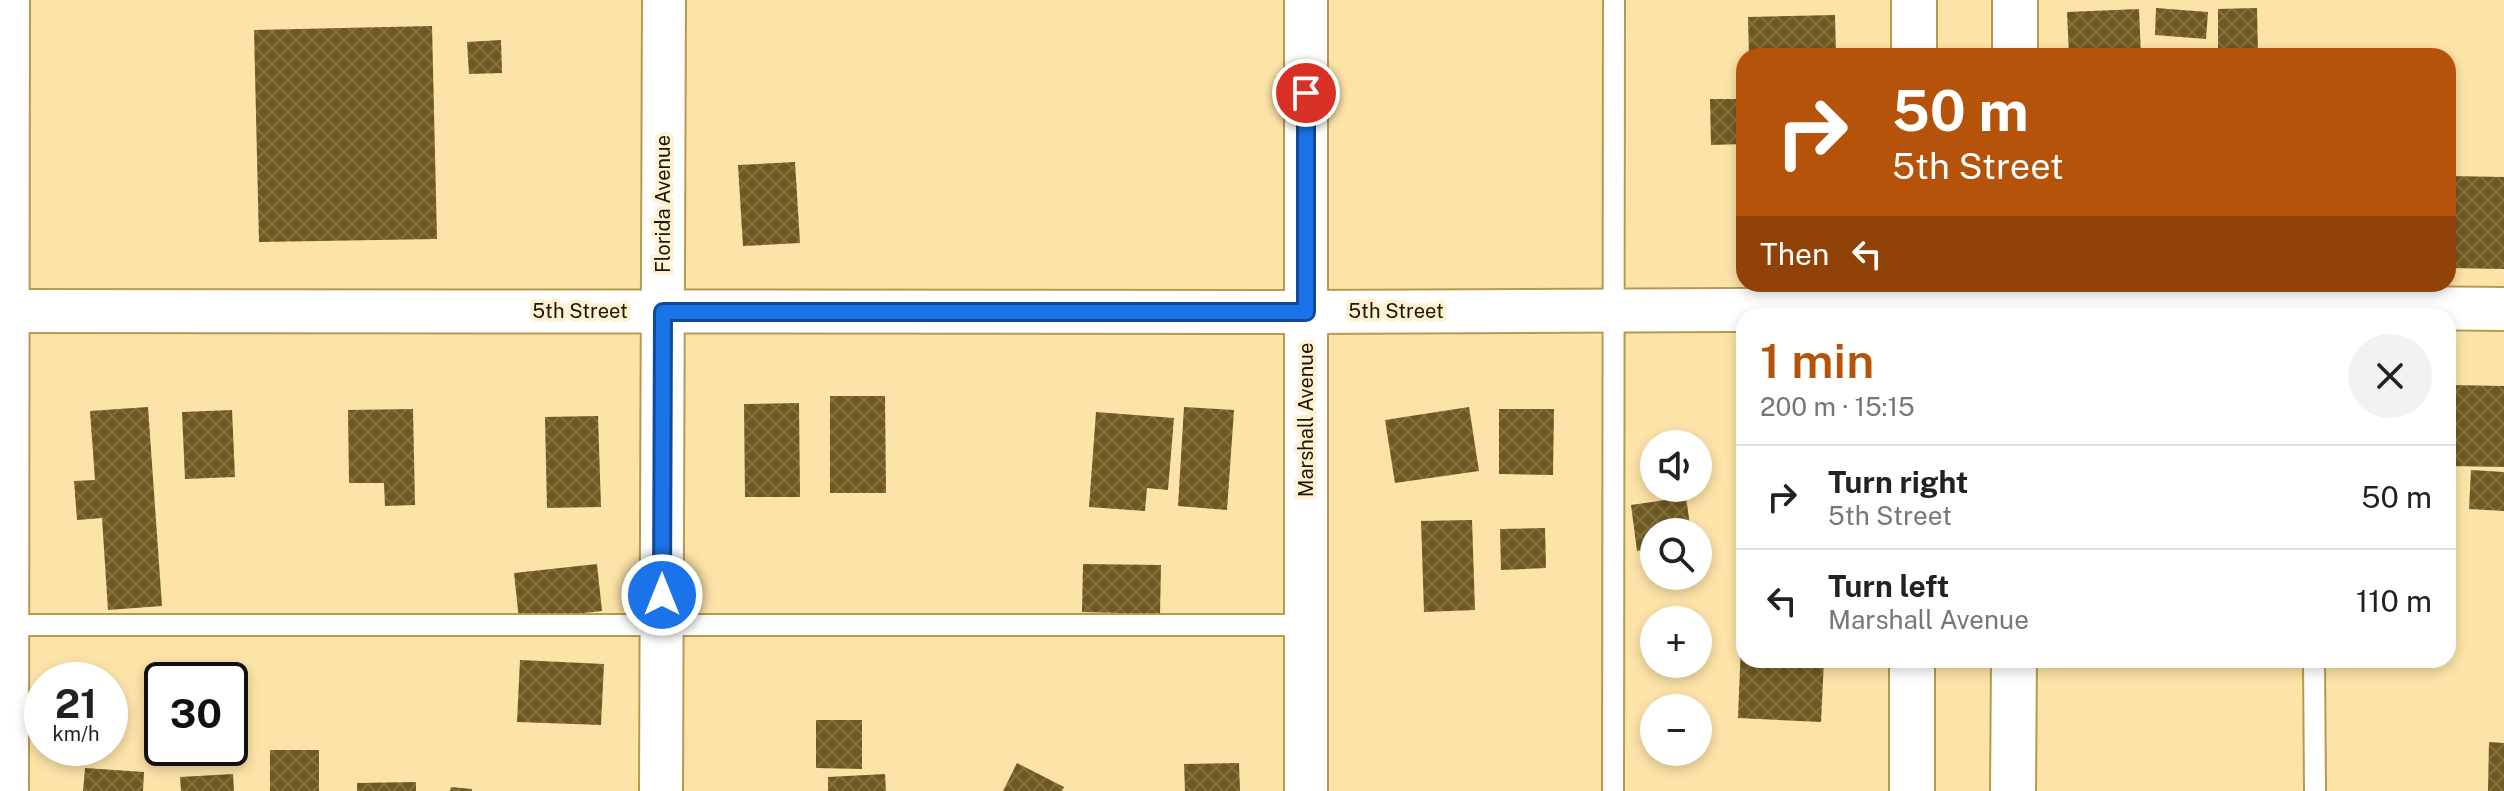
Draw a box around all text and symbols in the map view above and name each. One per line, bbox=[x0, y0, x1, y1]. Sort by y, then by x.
pin bbox=[1272, 59, 1340, 127]
icon: arrive bbox=[1284, 71, 1328, 115]
text: 50 m bbox=[1892, 78, 2029, 144]
icon: right bbox=[1760, 80, 1864, 184]
street label: Florida Avenue bbox=[651, 135, 675, 273]
text: 5th Street bbox=[1892, 145, 2064, 187]
icon: left bbox=[1845, 232, 1889, 276]
text: Then bbox=[1760, 236, 1829, 272]
street label: 5th Street bbox=[532, 299, 628, 323]
street label: 5th Street bbox=[1348, 299, 1444, 323]
text: 1 min bbox=[1760, 332, 1874, 389]
button: close bbox=[2348, 334, 2432, 418]
street label: Marshall Avenue bbox=[1294, 343, 1318, 497]
text: 200 m · 15:15 bbox=[1760, 391, 1915, 422]
map controls bbox=[1640, 430, 1712, 766]
button: sound bbox=[1640, 430, 1712, 502]
text: Turn right bbox=[1828, 464, 1968, 500]
icon: right bbox=[1760, 475, 1804, 519]
text: 50 m bbox=[2361, 479, 2432, 515]
text: 5th Street bbox=[1828, 500, 1952, 531]
button: search bbox=[1640, 518, 1712, 590]
position arrow bbox=[620, 553, 704, 637]
text: Turn left bbox=[1828, 568, 1949, 604]
icon: left bbox=[1760, 579, 1804, 623]
text: 110 m bbox=[2356, 583, 2432, 619]
text: Marshall Avenue bbox=[1828, 604, 2029, 635]
button: + bbox=[1640, 606, 1712, 678]
speed limit sign: 30 bbox=[144, 662, 248, 766]
text: 21 bbox=[55, 680, 97, 727]
button: − bbox=[1640, 694, 1712, 766]
text: km/h bbox=[52, 722, 100, 746]

